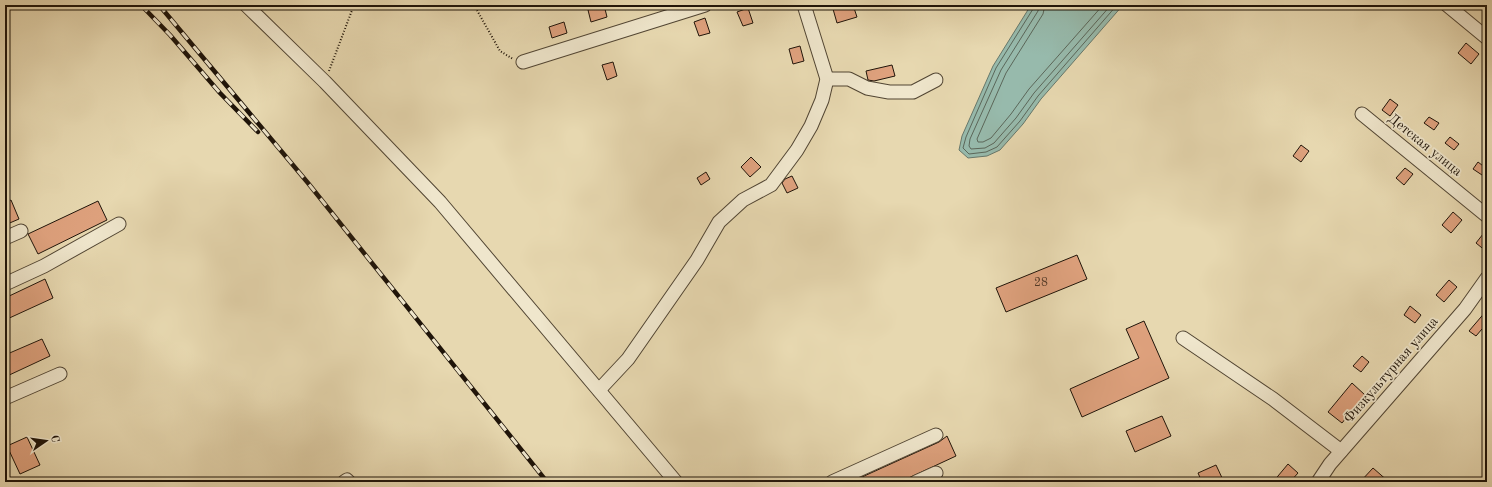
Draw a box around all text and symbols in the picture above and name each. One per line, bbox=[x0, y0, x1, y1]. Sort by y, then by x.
street label: Детская улица bbox=[1385, 111, 1465, 179]
house number: 28 bbox=[1034, 277, 1048, 289]
street label: Физкультурная улица bbox=[1341, 314, 1441, 426]
north arrow bbox=[26, 421, 66, 461]
text: С bbox=[48, 434, 60, 444]

